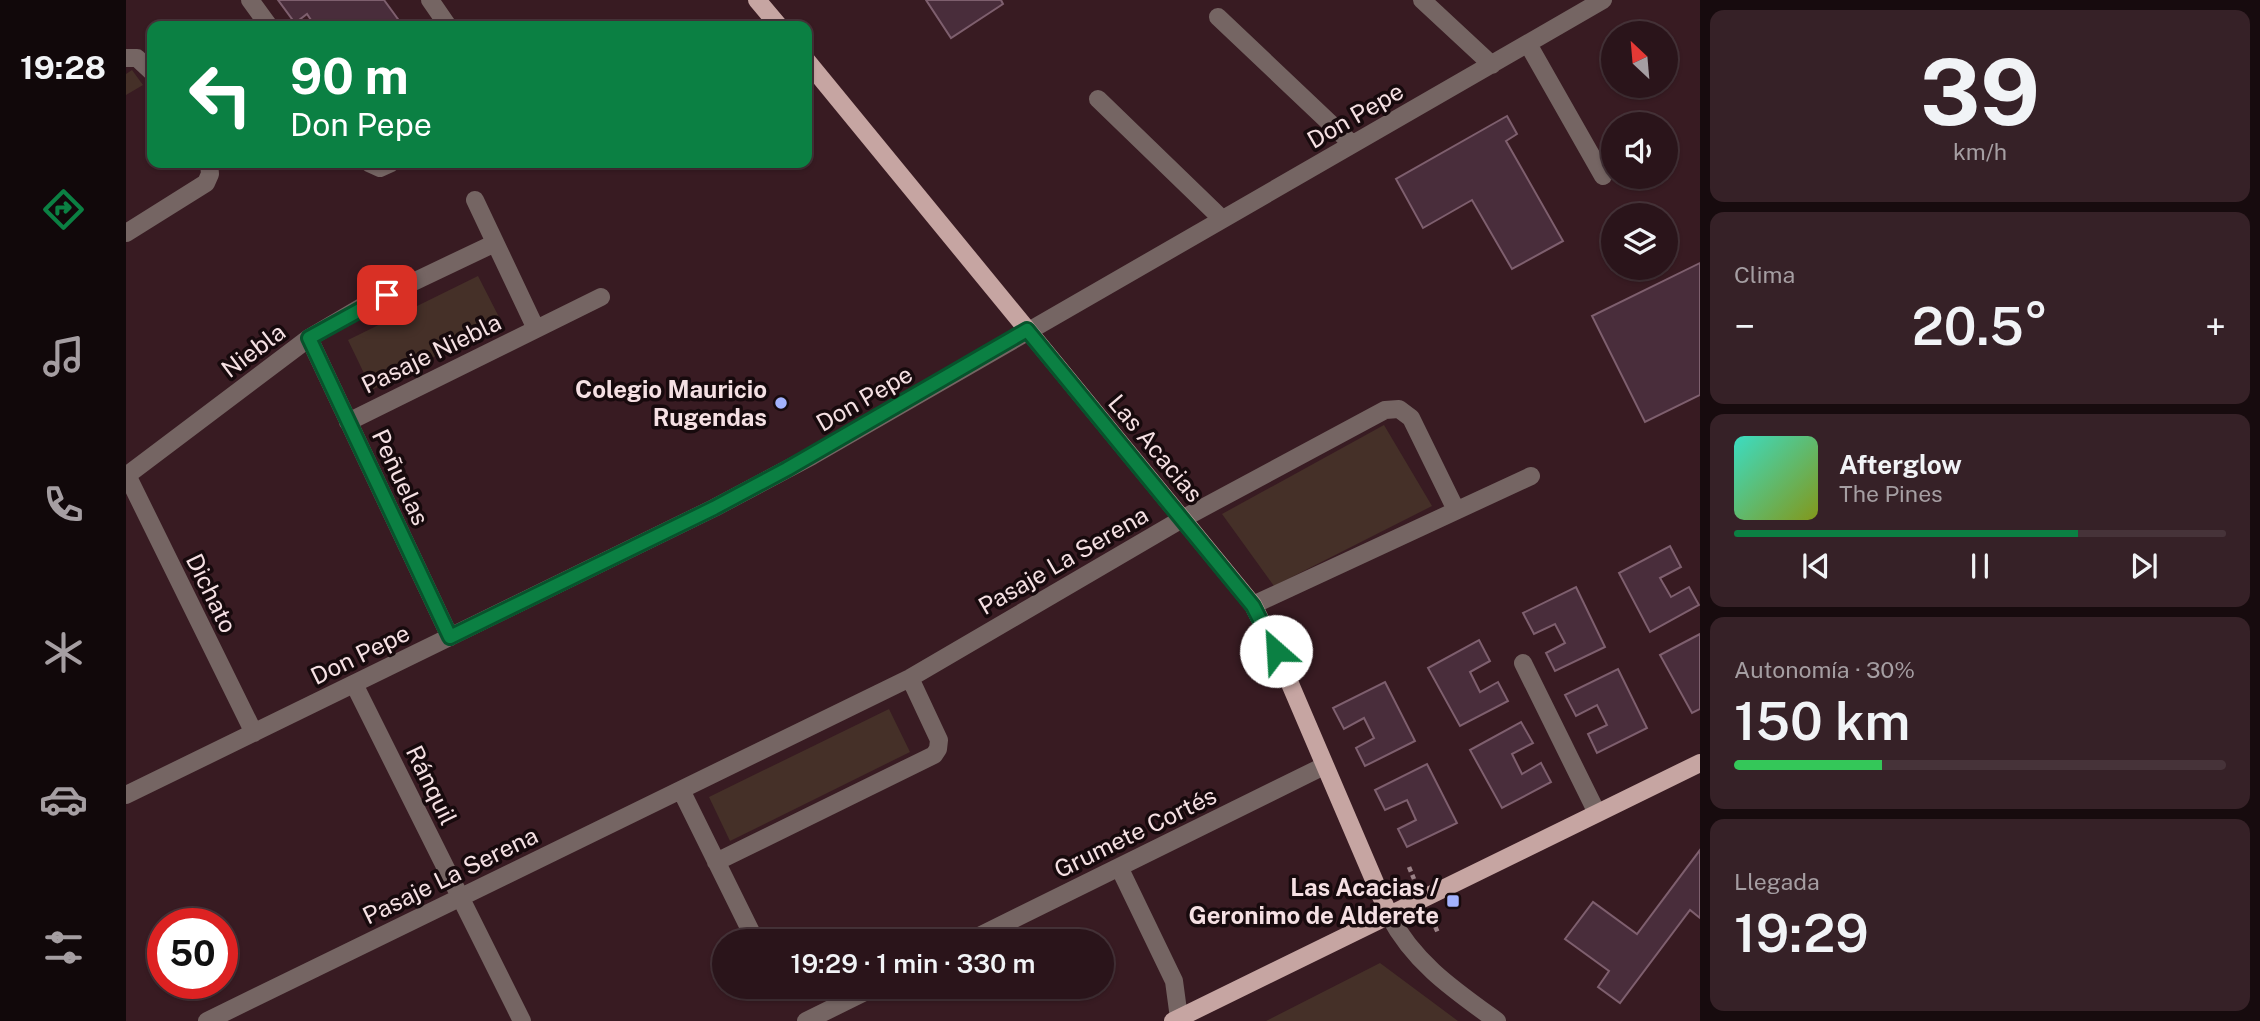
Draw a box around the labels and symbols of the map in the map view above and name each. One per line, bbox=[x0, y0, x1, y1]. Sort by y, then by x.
north arrow bbox=[1601, 21, 1678, 98]
street label: Don Pepe bbox=[1302, 76, 1408, 154]
pin bbox=[357, 265, 417, 325]
street label: Pasaje Niebla bbox=[357, 307, 505, 399]
street label: Niebla bbox=[216, 317, 290, 383]
street label: Don Pepe bbox=[811, 359, 917, 437]
place label: Colegio Mauricio Rugendas bbox=[575, 375, 767, 431]
street label: Las Acacias bbox=[1103, 389, 1209, 507]
marker: Colegio Mauricio Rugendas bbox=[773, 395, 789, 411]
street label: Peñuelas bbox=[367, 425, 435, 529]
street label: Pasaje La Serena bbox=[973, 500, 1153, 620]
street label: Dichato bbox=[181, 549, 243, 637]
position arrow bbox=[1239, 614, 1313, 688]
street label: Don Pepe bbox=[306, 618, 414, 690]
street label: Ránquil bbox=[401, 741, 463, 829]
street label: Grumete Cortés bbox=[1049, 781, 1221, 883]
street label: Pasaje La Serena bbox=[358, 820, 542, 930]
place label: Las Acacias / Geronimo de Alderete bbox=[1189, 873, 1439, 929]
marker: Las Acacias / Geronimo de Alderete bbox=[1445, 893, 1461, 909]
speed limit sign: 50 bbox=[147, 908, 238, 999]

